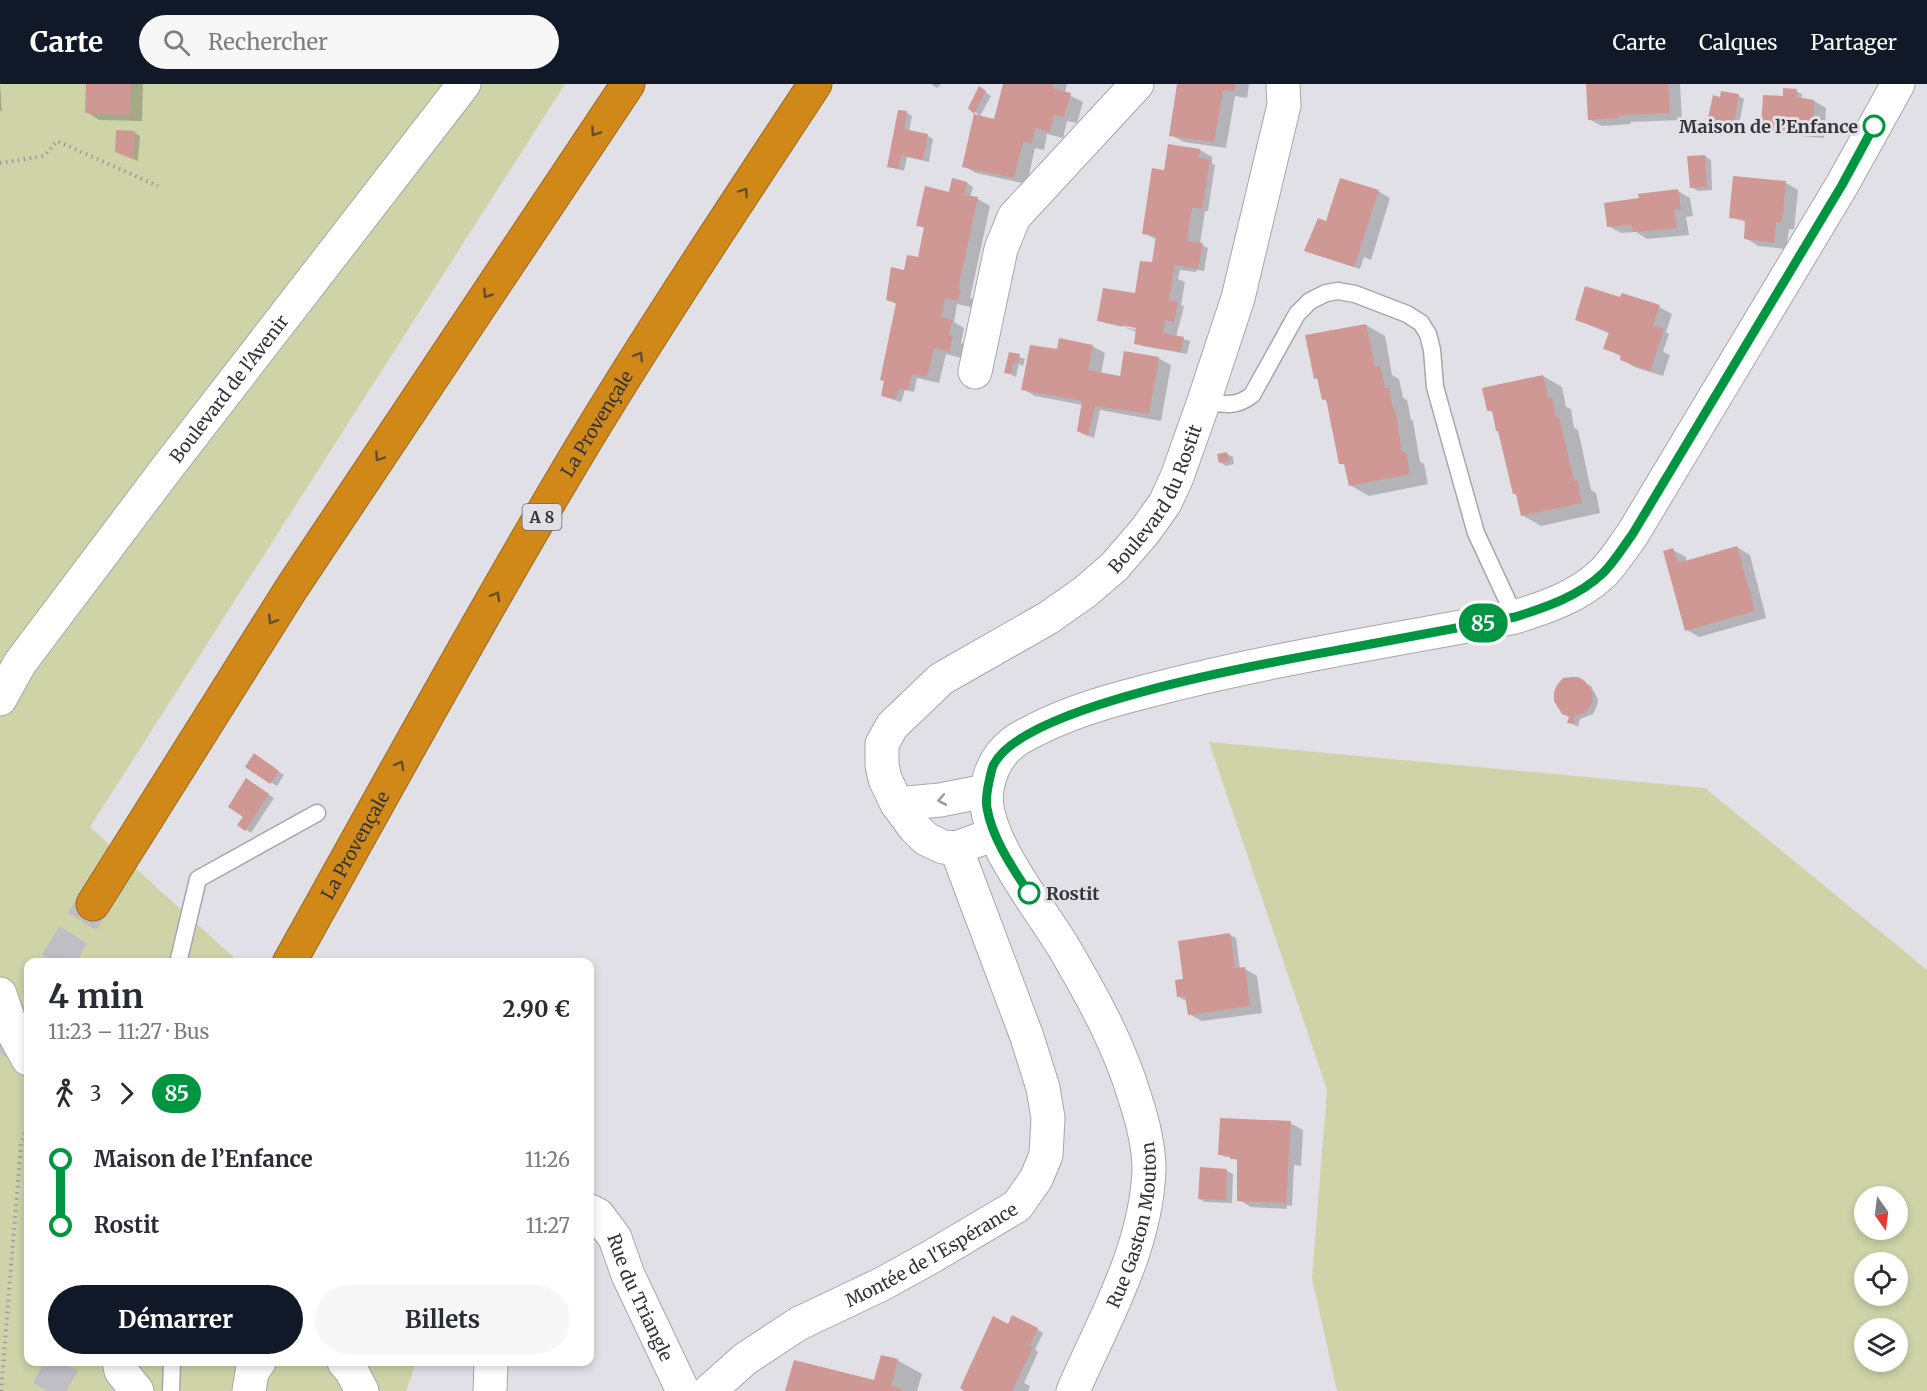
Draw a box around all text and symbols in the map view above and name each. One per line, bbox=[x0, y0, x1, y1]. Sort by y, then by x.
search box bbox=[139, 15, 559, 69]
text: Carte bbox=[30, 24, 103, 60]
icon: search bbox=[160, 26, 193, 59]
text: Rechercher bbox=[208, 28, 328, 56]
text: Carte bbox=[1613, 29, 1666, 56]
text: Calques bbox=[1699, 29, 1778, 56]
text: Partager bbox=[1811, 29, 1897, 56]
place label: Maison de l’Enfance bbox=[1679, 115, 1858, 138]
marker: Maison de l’Enfance bbox=[1863, 115, 1885, 137]
one-way arrow bbox=[591, 125, 602, 136]
one-way arrow bbox=[736, 188, 748, 198]
one-way arrow bbox=[483, 288, 494, 299]
street label: Boulevard de l'Avenir bbox=[164, 310, 293, 467]
one-way arrow bbox=[631, 352, 643, 362]
street label: La Provençale bbox=[555, 366, 638, 481]
street label: Boulevard du Rostit bbox=[1103, 421, 1206, 577]
one-way arrow bbox=[375, 450, 386, 461]
road number: A 8 bbox=[522, 504, 562, 530]
one-way arrow bbox=[489, 592, 500, 602]
line badge: 85 bbox=[1456, 604, 1510, 642]
text: 85 bbox=[1471, 610, 1495, 637]
one-way arrow bbox=[267, 614, 279, 624]
one-way arrow bbox=[393, 761, 404, 772]
street label: La Provençale bbox=[315, 787, 394, 903]
one-way arrow bbox=[937, 793, 947, 806]
marker: Rostit bbox=[1018, 882, 1040, 904]
place label: Rostit bbox=[1046, 882, 1100, 905]
text: 4 min bbox=[48, 976, 144, 1017]
text: 2.90 € bbox=[503, 995, 570, 1023]
text: 11:23 – 11:27 · Bus bbox=[48, 1019, 209, 1044]
icon: walk bbox=[48, 1077, 81, 1110]
icon: forward bbox=[110, 1077, 143, 1110]
text: 85 bbox=[164, 1080, 189, 1107]
text: 3 bbox=[90, 1081, 101, 1106]
street label: Rue Gaston Mouton bbox=[1101, 1141, 1161, 1311]
text: Maison de l’Enfance bbox=[94, 1145, 313, 1173]
text: 11:26 bbox=[525, 1147, 570, 1172]
north arrow bbox=[1854, 1186, 1908, 1240]
map controls bbox=[1854, 1186, 1908, 1372]
street label: Montée de l'Espérance bbox=[841, 1197, 1021, 1311]
text: Rostit bbox=[94, 1211, 159, 1239]
text: 11:27 bbox=[526, 1213, 570, 1238]
street label: Rue du Triangle bbox=[603, 1230, 679, 1365]
button: locate bbox=[1854, 1252, 1908, 1306]
button: Démarrer bbox=[48, 1285, 303, 1354]
button: Billets bbox=[315, 1285, 570, 1354]
button: layers bbox=[1854, 1318, 1908, 1372]

